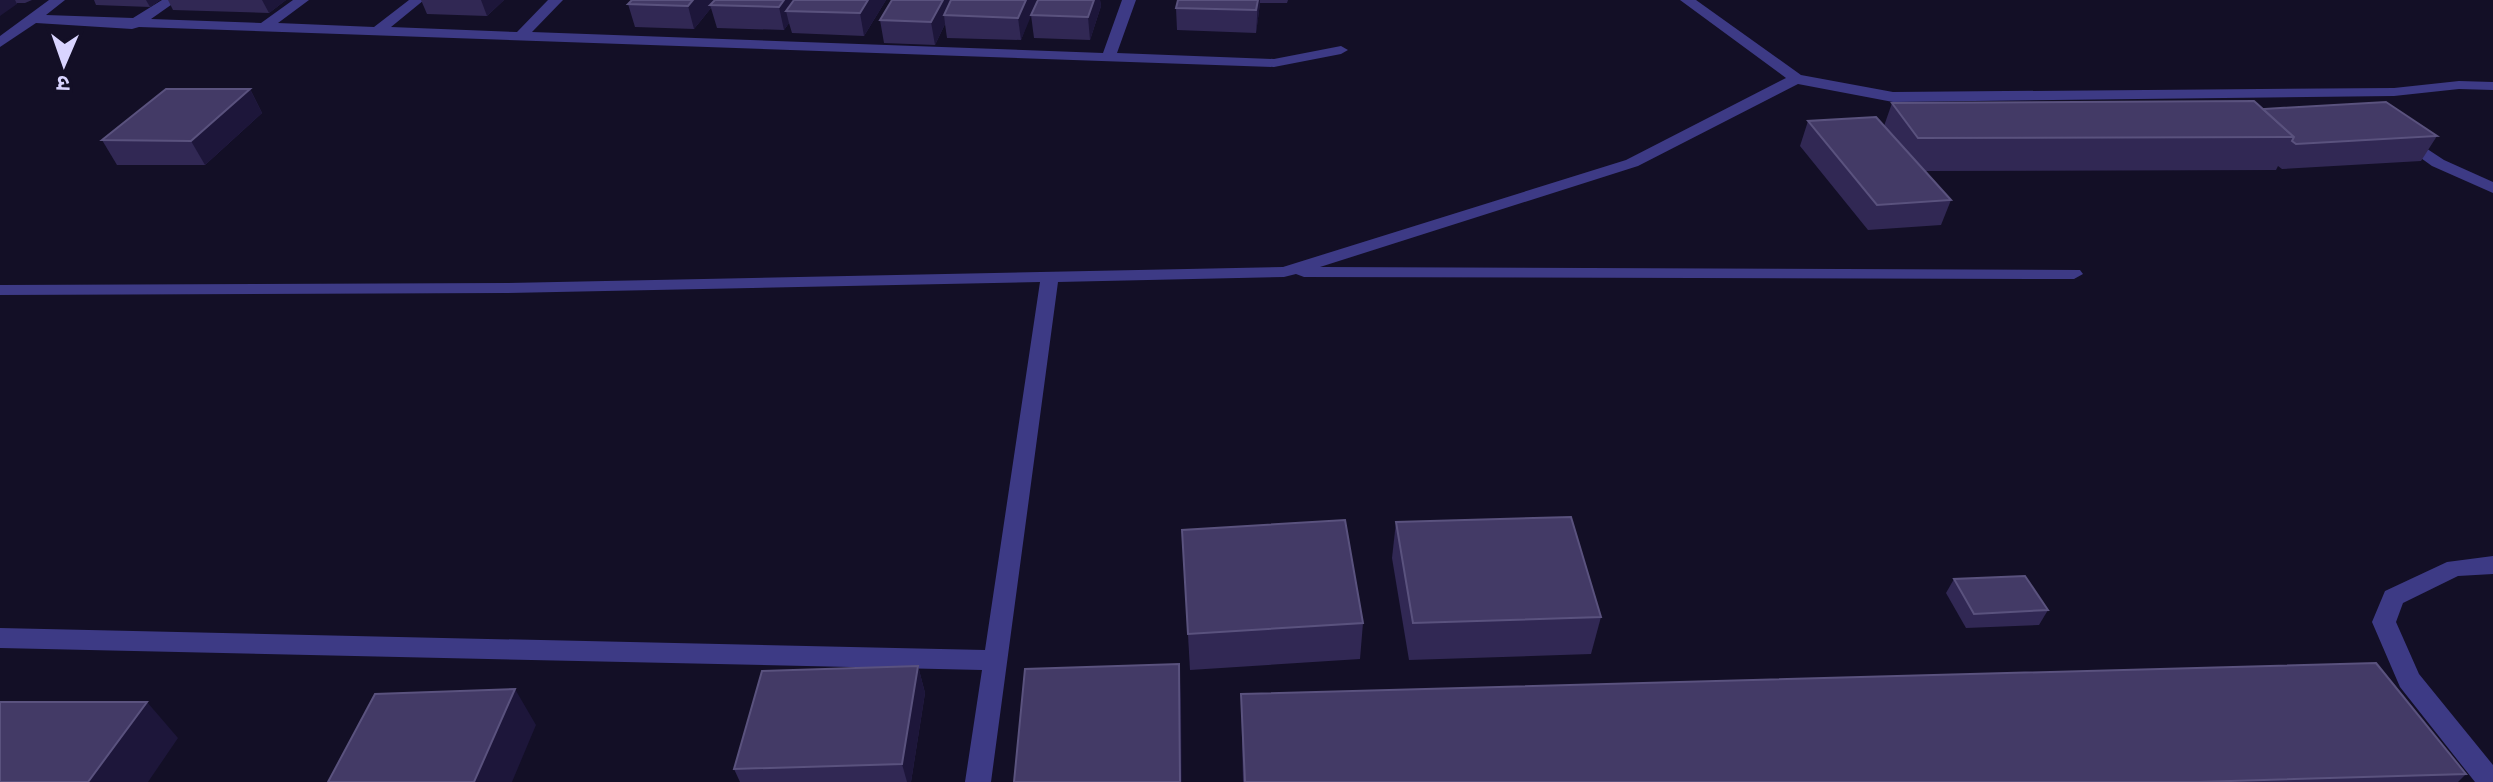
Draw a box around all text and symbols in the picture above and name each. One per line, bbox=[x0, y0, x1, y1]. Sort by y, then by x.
north arrow bbox=[24, 24, 104, 104]
text: उ bbox=[55, 71, 70, 97]

